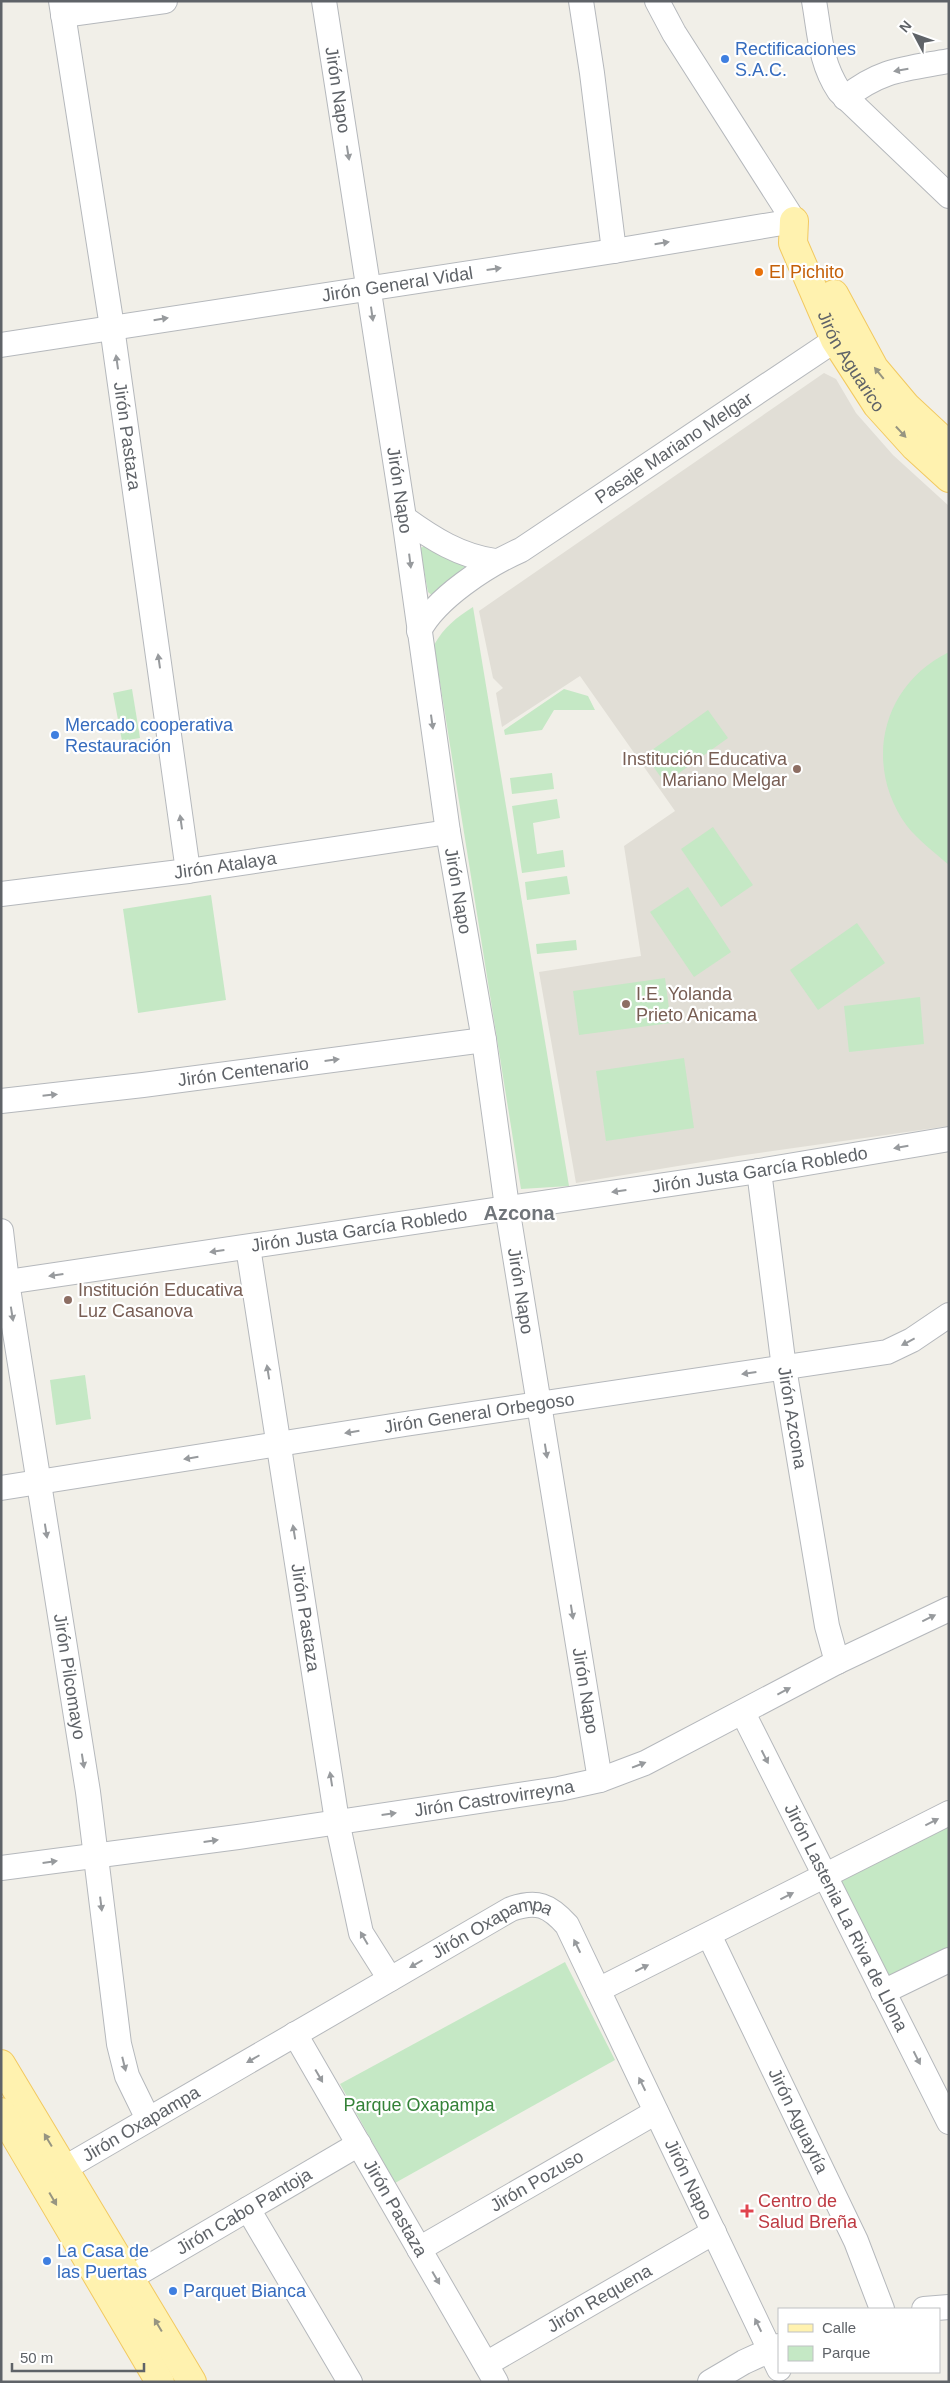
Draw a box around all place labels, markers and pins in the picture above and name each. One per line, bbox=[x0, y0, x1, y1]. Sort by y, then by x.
place label: Rectificaciones S.A.C. bbox=[735, 39, 856, 80]
marker: Rectificaciones S.A.C. bbox=[719, 53, 731, 65]
place label: El Pichito bbox=[769, 262, 844, 282]
marker: El Pichito bbox=[753, 266, 765, 278]
place label: Mercado cooperativa Restauración bbox=[65, 715, 234, 756]
marker: Mercado cooperativa Restauración bbox=[49, 729, 61, 741]
place label: Institución Educativa Mariano Melgar bbox=[622, 749, 788, 790]
marker: Institución Educativa Mariano Melgar bbox=[791, 763, 803, 775]
place label: I.E. Yolanda Prieto Anicama bbox=[636, 984, 758, 1025]
marker: I.E. Yolanda Prieto Anicama bbox=[620, 998, 632, 1010]
place label: Institución Educativa Luz Casanova bbox=[78, 1280, 244, 1321]
marker: Institución Educativa Luz Casanova bbox=[62, 1294, 74, 1306]
place label: Centro de Salud Breña bbox=[758, 2191, 858, 2232]
marker: Centro de Salud Breña bbox=[740, 2204, 754, 2218]
place label: La Casa de las Puertas bbox=[57, 2241, 149, 2282]
marker: La Casa de las Puertas bbox=[41, 2255, 53, 2267]
place label: Parquet Bianca bbox=[183, 2281, 307, 2301]
marker: Parquet Bianca bbox=[167, 2285, 179, 2297]

